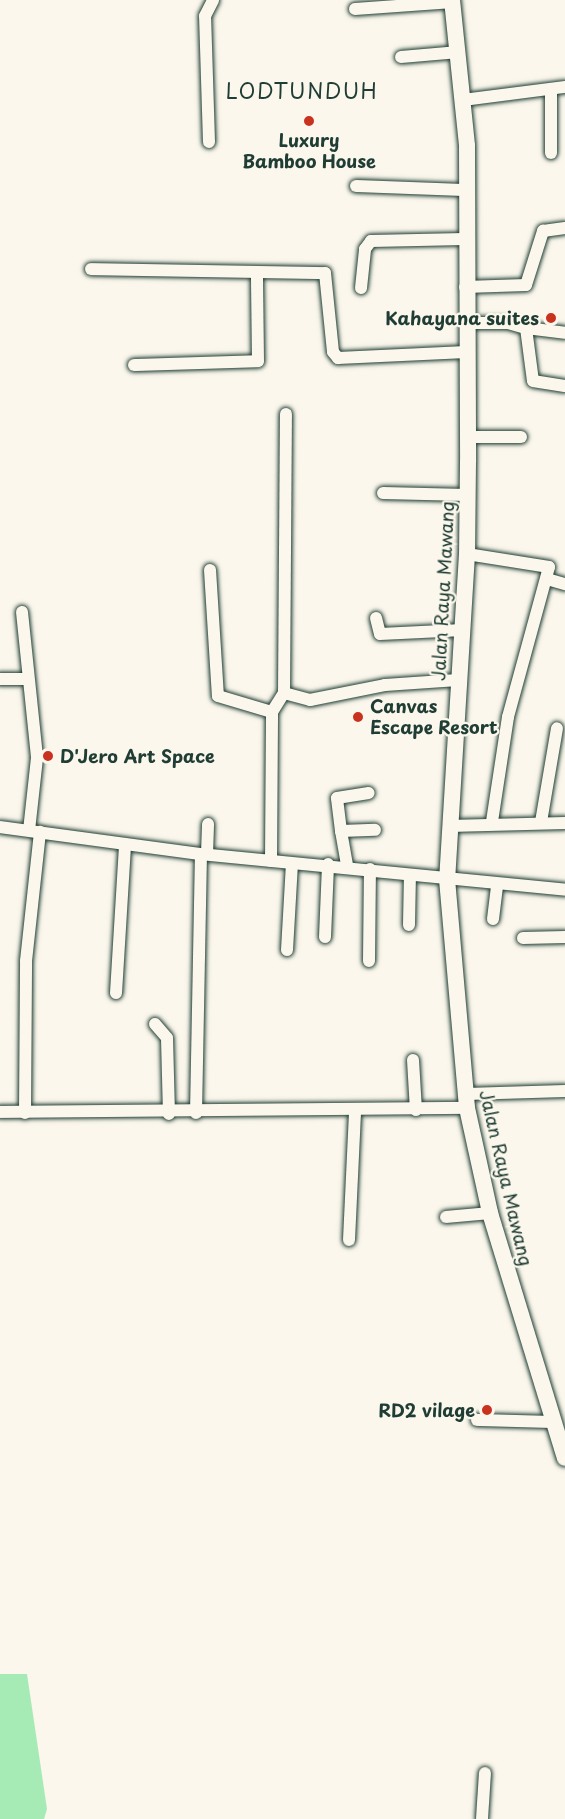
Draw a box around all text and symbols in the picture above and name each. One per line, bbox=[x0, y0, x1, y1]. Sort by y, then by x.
district label: LODTUNDUH bbox=[227, 77, 377, 103]
marker: Luxury Bamboo House bbox=[302, 114, 316, 128]
place label: Luxury Bamboo House bbox=[241, 130, 377, 172]
place label: Kahayana suites bbox=[386, 307, 539, 329]
marker: Kahayana suites bbox=[544, 311, 558, 325]
street label: Jalan Raya Mawang bbox=[428, 501, 458, 681]
place label: Canvas Escape Resort bbox=[370, 696, 499, 738]
marker: Canvas Escape Resort bbox=[351, 710, 365, 724]
place label: D'Jero Art Space bbox=[60, 745, 216, 767]
marker: D'Jero Art Space bbox=[41, 749, 55, 763]
street label: Jalan Raya Mawang bbox=[475, 1088, 537, 1268]
place label: RD2 vilage bbox=[376, 1399, 475, 1421]
marker: RD2 vilage bbox=[480, 1403, 494, 1417]

